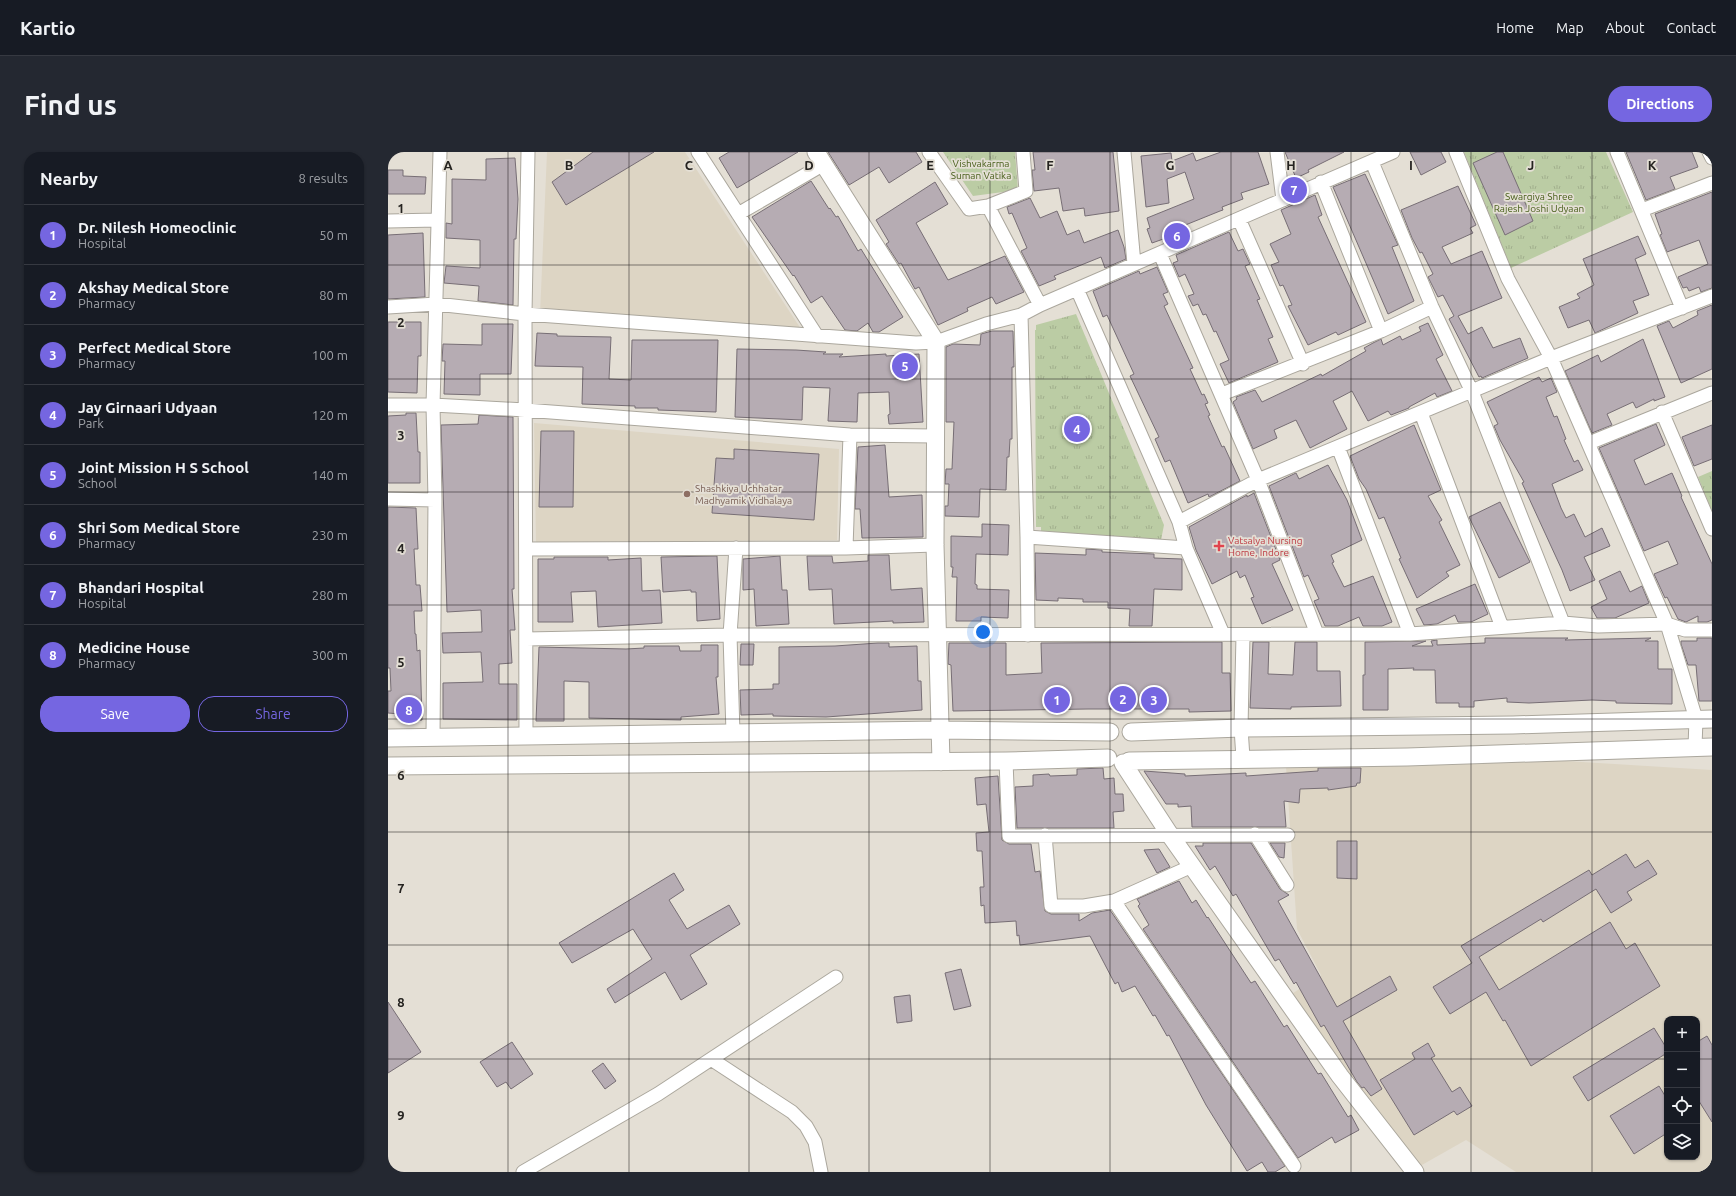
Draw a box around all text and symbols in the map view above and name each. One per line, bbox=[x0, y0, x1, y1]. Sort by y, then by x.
text: Kartio bbox=[20, 17, 76, 39]
text: Home bbox=[1496, 20, 1534, 36]
text: Map bbox=[1556, 20, 1584, 36]
text: About bbox=[1606, 20, 1645, 36]
text: Contact bbox=[1667, 20, 1716, 36]
button: Directions bbox=[1608, 86, 1712, 122]
text: Find us bbox=[24, 89, 117, 120]
text: A bbox=[443, 158, 453, 172]
text: B bbox=[565, 158, 574, 172]
text: C bbox=[685, 158, 694, 172]
text: D bbox=[804, 158, 814, 172]
text: E bbox=[926, 158, 934, 172]
park label: Vishvakarma Suman Vatika bbox=[951, 158, 1011, 181]
text: F bbox=[1046, 158, 1054, 172]
text: G bbox=[1166, 158, 1175, 172]
text: H bbox=[1286, 158, 1296, 172]
text: I bbox=[1409, 158, 1413, 172]
text: J bbox=[1528, 158, 1534, 172]
text: K bbox=[1648, 158, 1657, 172]
text: Nearby bbox=[40, 169, 98, 188]
text: 8 results bbox=[298, 171, 348, 185]
pin: 7 bbox=[1281, 175, 1307, 205]
park label: Swargiya Shree Rajesh Joshi Udyaan bbox=[1494, 191, 1584, 214]
text: 1 bbox=[397, 201, 405, 215]
text: Dr. Nilesh Homeoclinic bbox=[78, 219, 236, 236]
pin: 6 bbox=[1164, 221, 1190, 251]
text: 1 bbox=[49, 228, 57, 242]
text: 50 m bbox=[319, 228, 348, 242]
text: Hospital bbox=[78, 236, 126, 250]
text: Akshay Medical Store bbox=[78, 279, 229, 296]
text: 2 bbox=[49, 288, 57, 302]
text: 80 m bbox=[319, 288, 348, 302]
text: Pharmacy bbox=[78, 296, 135, 310]
text: 2 bbox=[397, 315, 405, 329]
text: Perfect Medical Store bbox=[78, 339, 231, 356]
text: 3 bbox=[49, 348, 57, 362]
text: 100 m bbox=[312, 348, 348, 362]
pin: 5 bbox=[892, 351, 918, 381]
text: Pharmacy bbox=[78, 356, 135, 370]
text: Jay Girnaari Udyaan bbox=[78, 399, 217, 416]
text: 4 bbox=[49, 408, 57, 422]
text: 120 m bbox=[312, 408, 348, 422]
pin: 4 bbox=[1064, 414, 1090, 444]
text: Park bbox=[78, 416, 104, 430]
text: 3 bbox=[397, 428, 405, 442]
text: Joint Mission H S School bbox=[78, 459, 249, 476]
text: 5 bbox=[49, 468, 57, 482]
text: 140 m bbox=[312, 468, 348, 482]
text: School bbox=[78, 476, 117, 490]
place label: Shashkiya Uchhatar Madhyamik Vidhalaya bbox=[695, 483, 792, 506]
marker: Shashkiya Uchhatar Madhyamik Vidhalaya bbox=[682, 489, 692, 499]
text: Shri Som Medical Store bbox=[78, 519, 240, 536]
text: 6 bbox=[49, 528, 57, 542]
text: 230 m bbox=[312, 528, 348, 542]
place label: Vatsalya Nursing Home, Indore bbox=[1228, 535, 1302, 558]
text: Pharmacy bbox=[78, 536, 135, 550]
marker: Vatsalya Nursing Home, Indore bbox=[1213, 540, 1225, 552]
text: 4 bbox=[397, 541, 405, 555]
text: Bhandari Hospital bbox=[78, 579, 204, 596]
text: 7 bbox=[49, 588, 57, 602]
text: 280 m bbox=[312, 588, 348, 602]
text: Hospital bbox=[78, 596, 126, 610]
your location bbox=[973, 622, 993, 642]
text: Medicine House bbox=[78, 639, 190, 656]
text: 8 bbox=[49, 648, 57, 662]
text: 300 m bbox=[312, 648, 348, 662]
text: 5 bbox=[397, 655, 405, 669]
text: Pharmacy bbox=[78, 656, 135, 670]
pin: 2 bbox=[1110, 684, 1136, 714]
pin: 1 bbox=[1044, 685, 1070, 715]
pin: 3 bbox=[1141, 685, 1167, 715]
pin: 8 bbox=[396, 695, 422, 725]
button: Save bbox=[40, 696, 190, 732]
button: Share bbox=[198, 696, 348, 732]
text: 6 bbox=[397, 768, 405, 782]
text: 7 bbox=[397, 881, 405, 895]
text: 8 bbox=[397, 995, 405, 1009]
map controls bbox=[1664, 1016, 1700, 1160]
button: + bbox=[1664, 1016, 1700, 1052]
button: − bbox=[1664, 1052, 1700, 1088]
button: locate bbox=[1664, 1088, 1700, 1124]
text: 9 bbox=[397, 1108, 405, 1122]
button: layers bbox=[1664, 1124, 1700, 1160]

